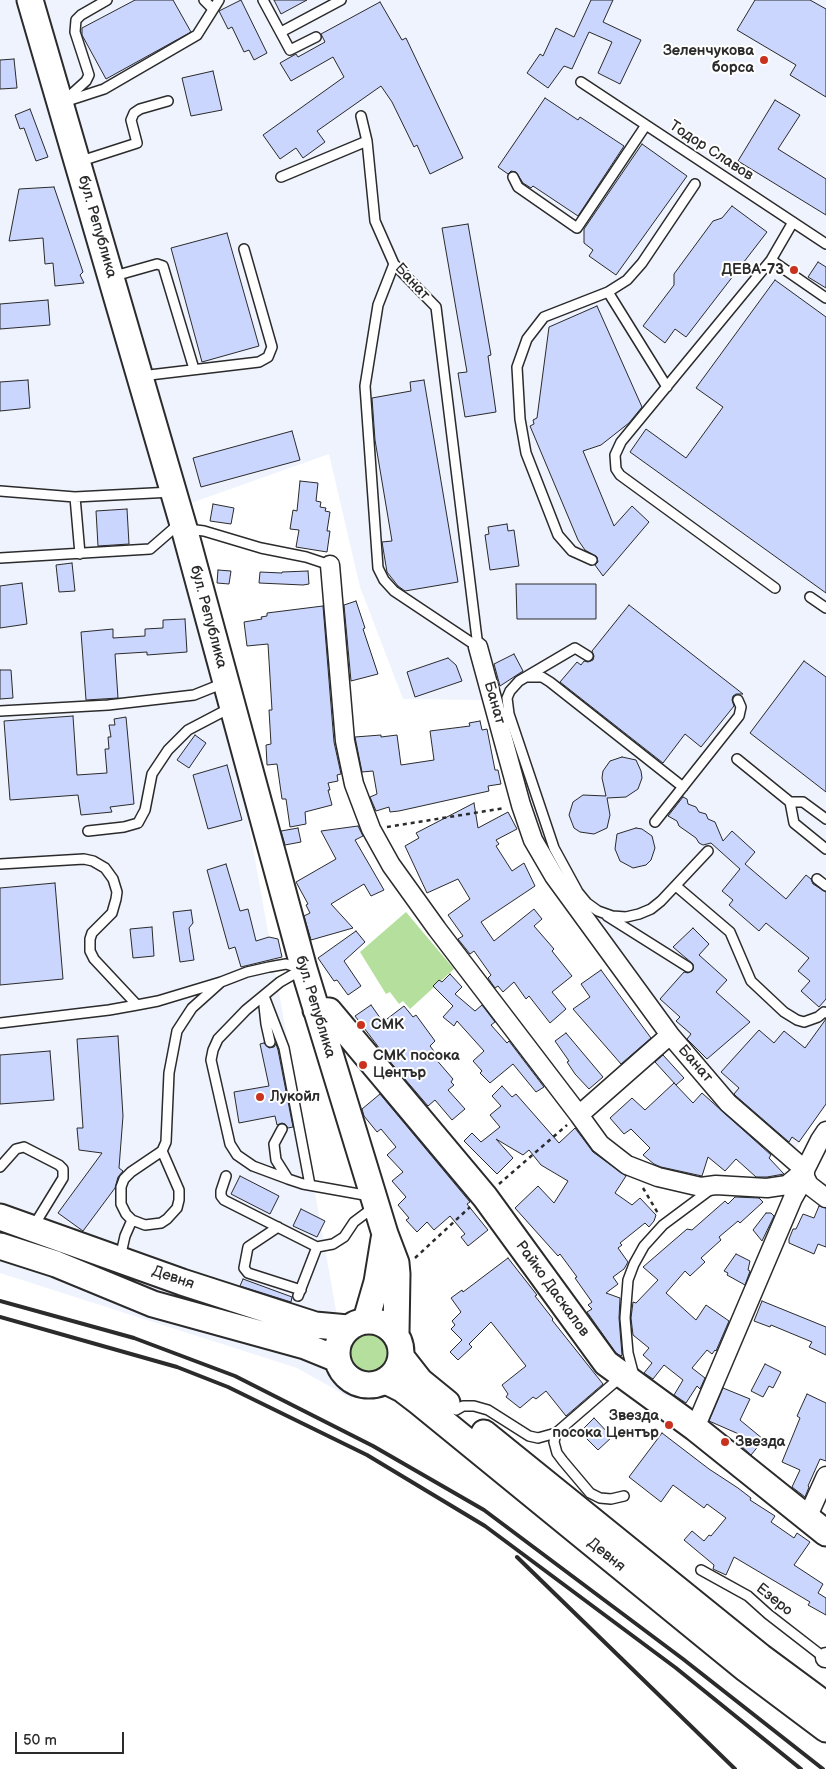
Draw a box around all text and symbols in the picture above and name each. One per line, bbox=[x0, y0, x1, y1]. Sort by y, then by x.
place label: Зеленчукова борса bbox=[663, 42, 754, 77]
marker: Зеленчукова борса bbox=[758, 54, 770, 66]
street label: Тодор Славов bbox=[666, 117, 756, 185]
street label: бул. Република bbox=[74, 174, 120, 280]
street label: Банат bbox=[391, 260, 433, 304]
place label: ДЕВА-73 bbox=[722, 261, 784, 279]
marker: ДЕВА-73 bbox=[788, 264, 800, 276]
street label: бул. Република bbox=[186, 564, 230, 670]
street label: Банат bbox=[479, 680, 509, 726]
street label: бул. Република bbox=[291, 954, 339, 1060]
place label: СМК bbox=[371, 1016, 404, 1034]
marker: СМК bbox=[355, 1019, 367, 1031]
street label: Банат bbox=[674, 1042, 716, 1086]
place label: СМК посока Център bbox=[373, 1047, 460, 1082]
marker: СМК посока Център bbox=[357, 1059, 369, 1071]
place label: Лукойл bbox=[270, 1088, 320, 1106]
marker: Лукойл bbox=[254, 1091, 266, 1103]
street label: Райко Даскалов bbox=[511, 1238, 593, 1340]
street label: Девня bbox=[149, 1262, 197, 1294]
place label: Звезда посока Център bbox=[552, 1407, 659, 1442]
marker: Звезда посока Център bbox=[663, 1419, 675, 1431]
place label: Звезда bbox=[735, 1433, 785, 1451]
marker: Звезда bbox=[719, 1436, 731, 1448]
street label: Девня bbox=[583, 1534, 629, 1576]
street label: Езеро bbox=[752, 1580, 796, 1620]
scale bar bbox=[18, 1722, 126, 1754]
text: 50 m bbox=[23, 1731, 57, 1750]

